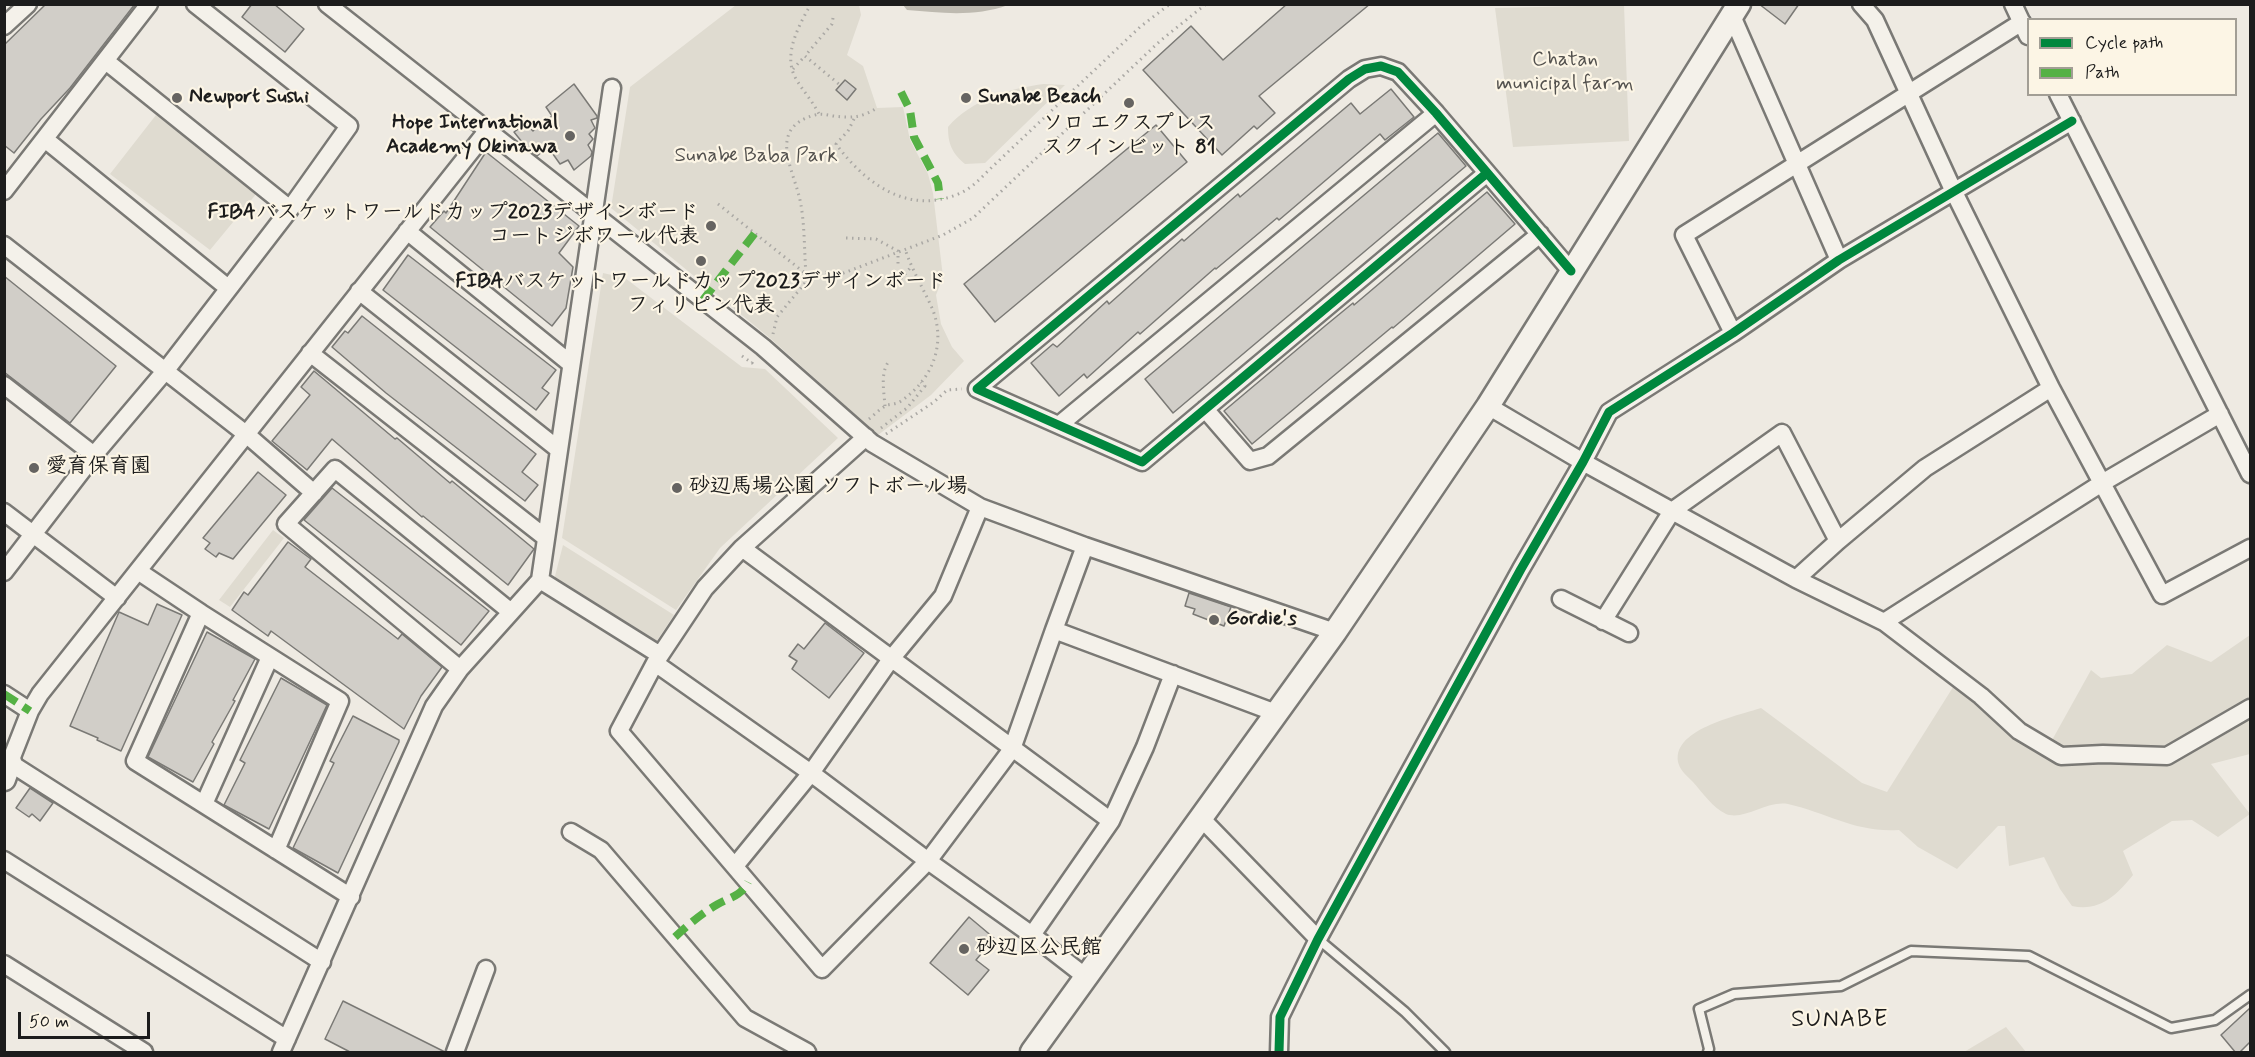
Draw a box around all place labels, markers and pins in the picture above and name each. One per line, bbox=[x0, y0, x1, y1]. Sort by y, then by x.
place label: Newport Sushi bbox=[189, 85, 309, 111]
place label: Sunabe Beach bbox=[978, 85, 1101, 111]
marker: Newport Sushi bbox=[170, 91, 184, 105]
marker: Sunabe Beach bbox=[959, 91, 973, 105]
marker: ソロ エクスプレス スクインビット 81 bbox=[1122, 96, 1136, 110]
place label: Hope International Academy Okinawa bbox=[386, 111, 558, 161]
place label: ソロ エクスプレス スクインビット 81 bbox=[1042, 112, 1216, 162]
marker: Hope International Academy Okinawa bbox=[563, 129, 577, 143]
place label: FIBAバスケットワールドカップ2023デザインボード コートジボワール代表 bbox=[207, 201, 699, 251]
marker: FIBAバスケットワールドカップ2023デザインボード コートジボワール代表 bbox=[704, 219, 718, 233]
marker: FIBAバスケットワールドカップ2023デザインボード フィリピン代表 bbox=[694, 254, 708, 268]
place label: FIBAバスケットワールドカップ2023デザインボード フィリピン代表 bbox=[455, 270, 947, 320]
place label: 愛育保育園 bbox=[46, 455, 151, 481]
marker: 愛育保育園 bbox=[27, 461, 41, 475]
place label: 砂辺馬場公園 ソフトボール場 bbox=[689, 475, 968, 501]
marker: 砂辺馬場公園 ソフトボール場 bbox=[670, 481, 684, 495]
place label: Gordie's bbox=[1226, 607, 1297, 633]
marker: Gordie's bbox=[1207, 613, 1221, 627]
place label: 砂辺区公民館 bbox=[976, 936, 1102, 962]
marker: 砂辺区公民館 bbox=[957, 942, 971, 956]

